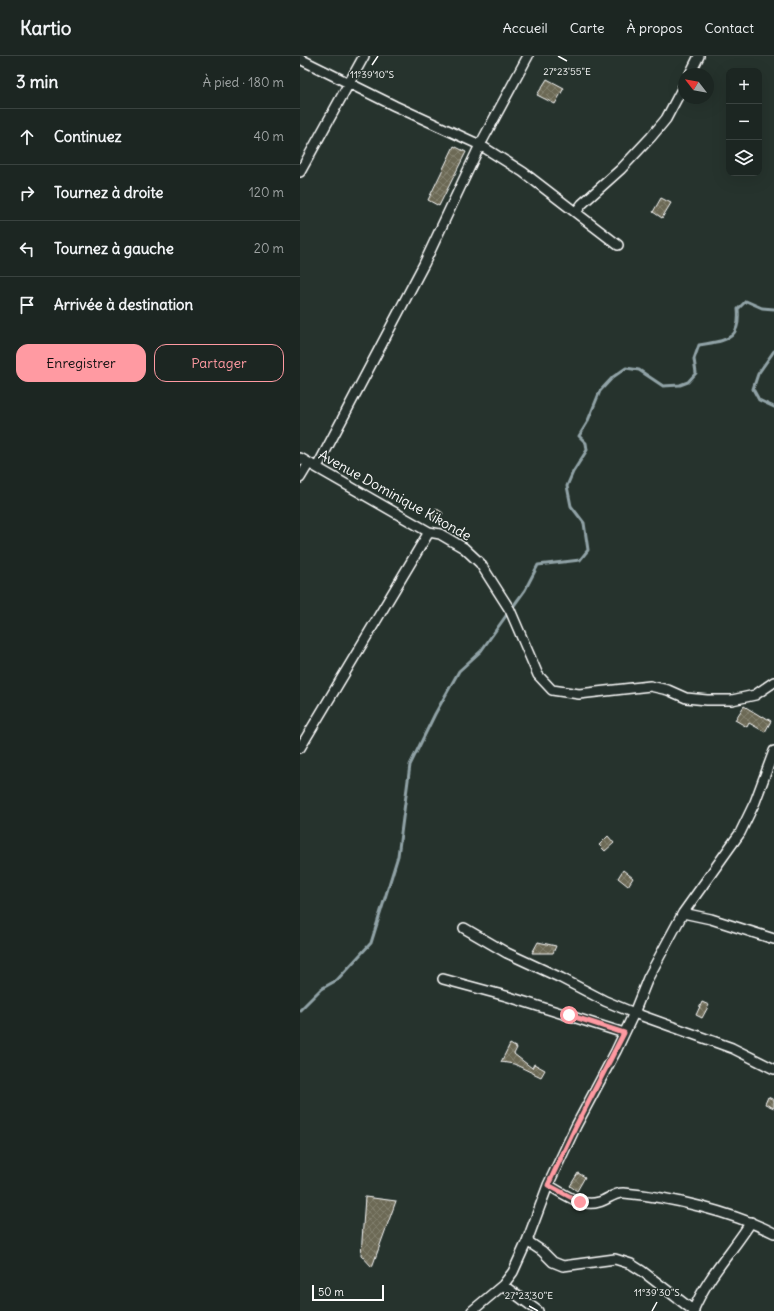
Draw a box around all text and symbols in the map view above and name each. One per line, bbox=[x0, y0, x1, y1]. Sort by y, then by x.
text: Kartio bbox=[20, 16, 72, 40]
text: Accueil bbox=[503, 19, 548, 37]
text: Carte bbox=[570, 19, 605, 37]
text: À propos bbox=[627, 19, 683, 37]
text: Contact bbox=[705, 19, 754, 37]
text: 27°23'55"E bbox=[543, 65, 591, 78]
text: 11°39'10"S bbox=[350, 68, 395, 81]
north arrow bbox=[678, 68, 714, 104]
map controls bbox=[726, 68, 762, 176]
button: + bbox=[726, 68, 762, 104]
text: 3 min bbox=[16, 71, 58, 93]
text: À pied · 180 m bbox=[203, 74, 284, 91]
button: − bbox=[726, 104, 762, 140]
icon: ahead bbox=[16, 126, 38, 148]
text: Continuez bbox=[54, 127, 122, 146]
text: 40 m bbox=[253, 128, 284, 145]
button: layers bbox=[726, 140, 762, 176]
icon: right bbox=[16, 182, 38, 204]
text: Tournez à droite bbox=[54, 183, 163, 202]
text: 120 m bbox=[249, 184, 284, 201]
icon: left bbox=[16, 238, 38, 260]
text: Tournez à gauche bbox=[54, 239, 174, 258]
text: 20 m bbox=[254, 240, 284, 257]
icon: arrive bbox=[16, 294, 38, 316]
text: Arrivée à destination bbox=[54, 295, 193, 314]
button: Enregistrer bbox=[16, 344, 146, 382]
button: Partager bbox=[154, 344, 284, 382]
street label: Avenue Dominique Kikonde bbox=[315, 445, 475, 545]
route start bbox=[560, 1006, 578, 1024]
route end bbox=[571, 1193, 589, 1211]
scale bar bbox=[312, 1283, 384, 1302]
text: 50 m bbox=[318, 1285, 344, 1299]
text: 11°39'30"S bbox=[634, 1286, 680, 1299]
text: 27°23'30"E bbox=[505, 1289, 553, 1302]

